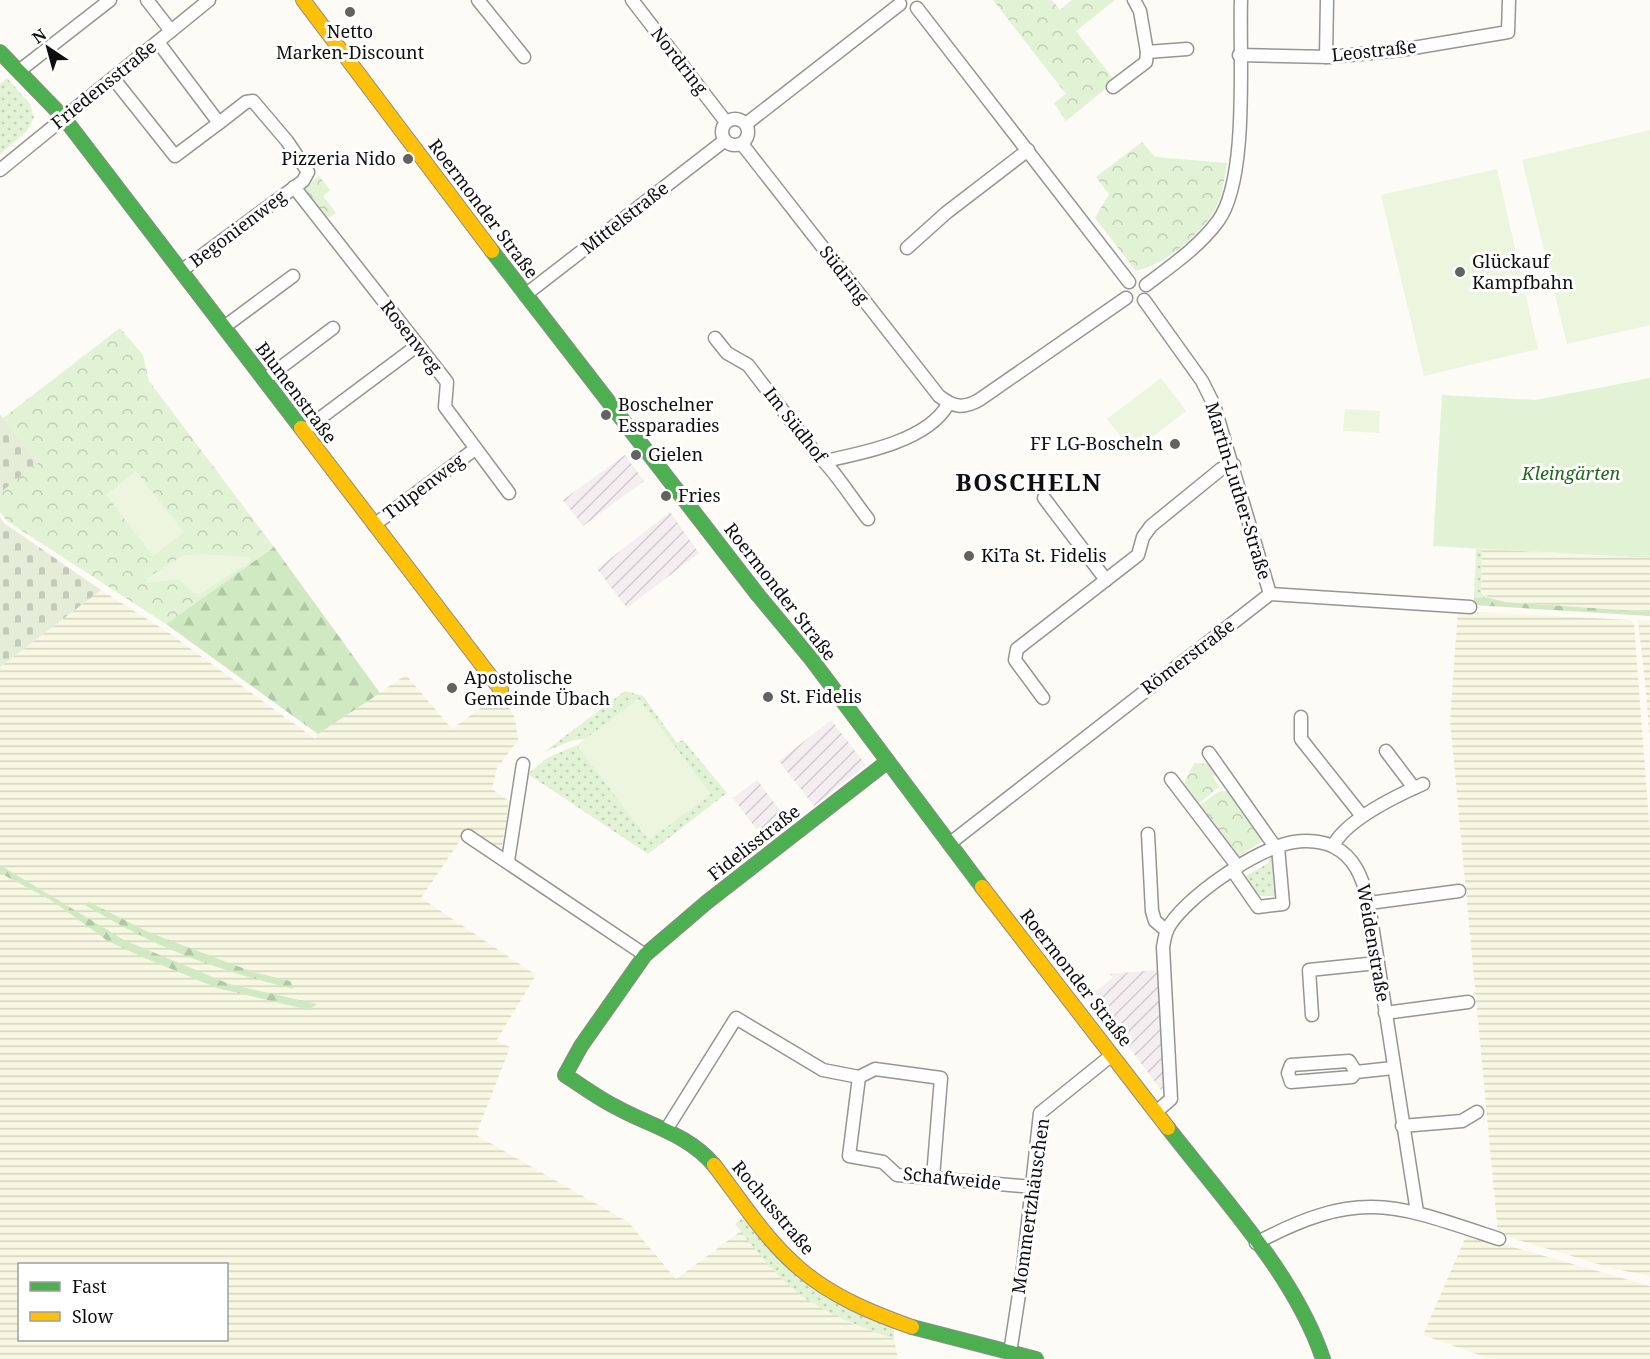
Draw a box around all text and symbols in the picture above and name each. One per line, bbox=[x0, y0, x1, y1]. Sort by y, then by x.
marker: Netto Marken-Discount bbox=[343, 5, 357, 19]
north arrow bbox=[18, 18, 78, 78]
place label: Netto Marken-Discount bbox=[276, 19, 424, 64]
street label: Nordring bbox=[646, 22, 714, 99]
text: N bbox=[28, 23, 51, 48]
street label: Friedensstraße bbox=[46, 34, 161, 134]
street label: Leostraße bbox=[1330, 34, 1418, 66]
street label: Roermonder Straße bbox=[423, 134, 544, 283]
place label: Pizzeria Nido bbox=[281, 146, 396, 170]
marker: Pizzeria Nido bbox=[401, 152, 415, 166]
street label: Mittelstraße bbox=[576, 176, 673, 259]
street label: Begonienweg bbox=[184, 184, 291, 272]
street label: Südring bbox=[814, 240, 875, 309]
place label: Glückauf Kampfbahn bbox=[1472, 249, 1574, 294]
marker: Glückauf Kampfbahn bbox=[1453, 265, 1467, 279]
street label: Rosenweg bbox=[376, 295, 448, 378]
street label: Blumenstraße bbox=[251, 337, 343, 448]
street label: Im Südhof bbox=[759, 382, 833, 468]
place label: Boschelner Essparadies bbox=[618, 392, 719, 437]
street label: Martin-Luther-Straße bbox=[1201, 399, 1277, 582]
marker: Boschelner Essparadies bbox=[599, 408, 613, 422]
place label: FF LG-Boscheln bbox=[1030, 431, 1163, 455]
marker: FF LG-Boscheln bbox=[1168, 437, 1182, 451]
place label: Gielen bbox=[648, 442, 703, 466]
street label: Tulpenweg bbox=[378, 448, 469, 524]
marker: Gielen bbox=[629, 448, 643, 462]
park label: Kleingärten bbox=[1521, 461, 1620, 485]
district label: BOSCHELN bbox=[956, 465, 1102, 498]
place label: Fries bbox=[678, 483, 721, 507]
marker: Fries bbox=[659, 489, 673, 503]
street label: Roermonder Straße bbox=[719, 517, 842, 665]
place label: KiTa St. Fidelis bbox=[981, 543, 1107, 567]
marker: KiTa St. Fidelis bbox=[962, 549, 976, 563]
street label: Römerstraße bbox=[1136, 613, 1239, 699]
place label: Apostolische Gemeinde Übach bbox=[464, 665, 610, 710]
marker: Apostolische Gemeinde Übach bbox=[445, 681, 459, 695]
place label: St. Fidelis bbox=[780, 684, 862, 708]
marker: St. Fidelis bbox=[761, 690, 775, 704]
street label: Fidelisstraße bbox=[702, 799, 804, 886]
street label: Weidenstraße bbox=[1352, 882, 1396, 1004]
street label: Roermonder Straße bbox=[1015, 903, 1138, 1051]
street label: Mommertzhäuschen bbox=[1006, 1116, 1054, 1295]
street label: Rochusstraße bbox=[727, 1155, 820, 1260]
street label: Schafweide bbox=[902, 1161, 1002, 1195]
legend bbox=[18, 1263, 228, 1341]
text: Fast bbox=[72, 1274, 107, 1298]
text: Slow bbox=[72, 1304, 114, 1328]

